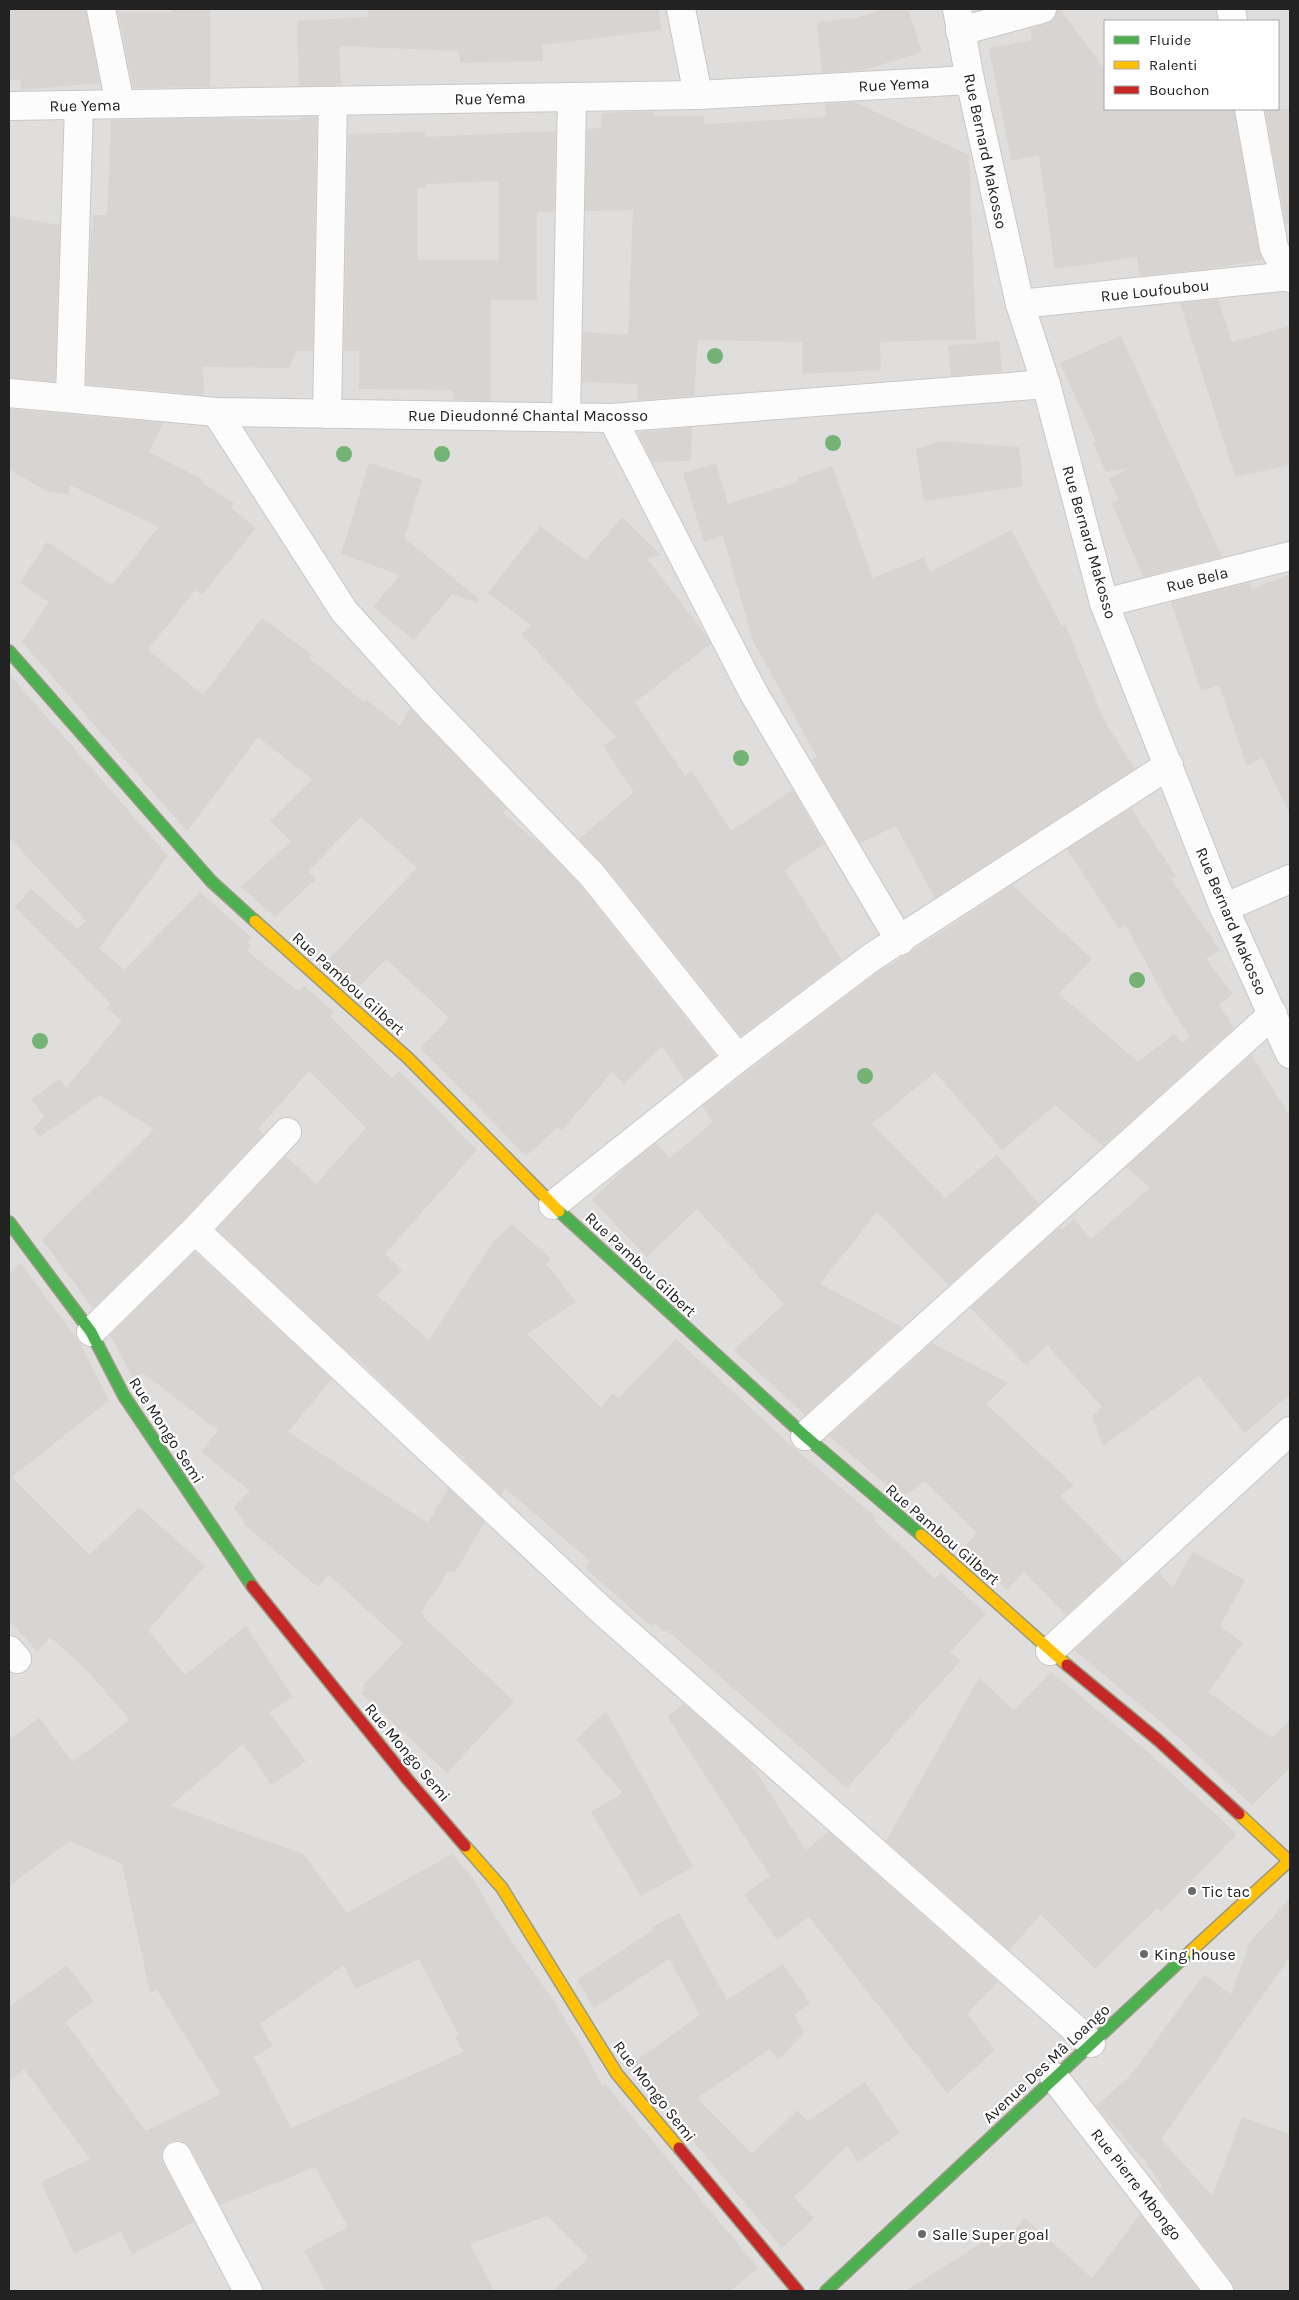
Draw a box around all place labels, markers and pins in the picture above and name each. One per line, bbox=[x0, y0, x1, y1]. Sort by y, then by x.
place label: Tic tac bbox=[1202, 1882, 1250, 1901]
marker: Tic tac bbox=[1186, 1885, 1198, 1897]
place label: King house bbox=[1154, 1945, 1236, 1964]
marker: King house bbox=[1138, 1948, 1150, 1960]
place label: Salle Super goal bbox=[932, 2225, 1049, 2244]
marker: Salle Super goal bbox=[916, 2228, 928, 2240]

